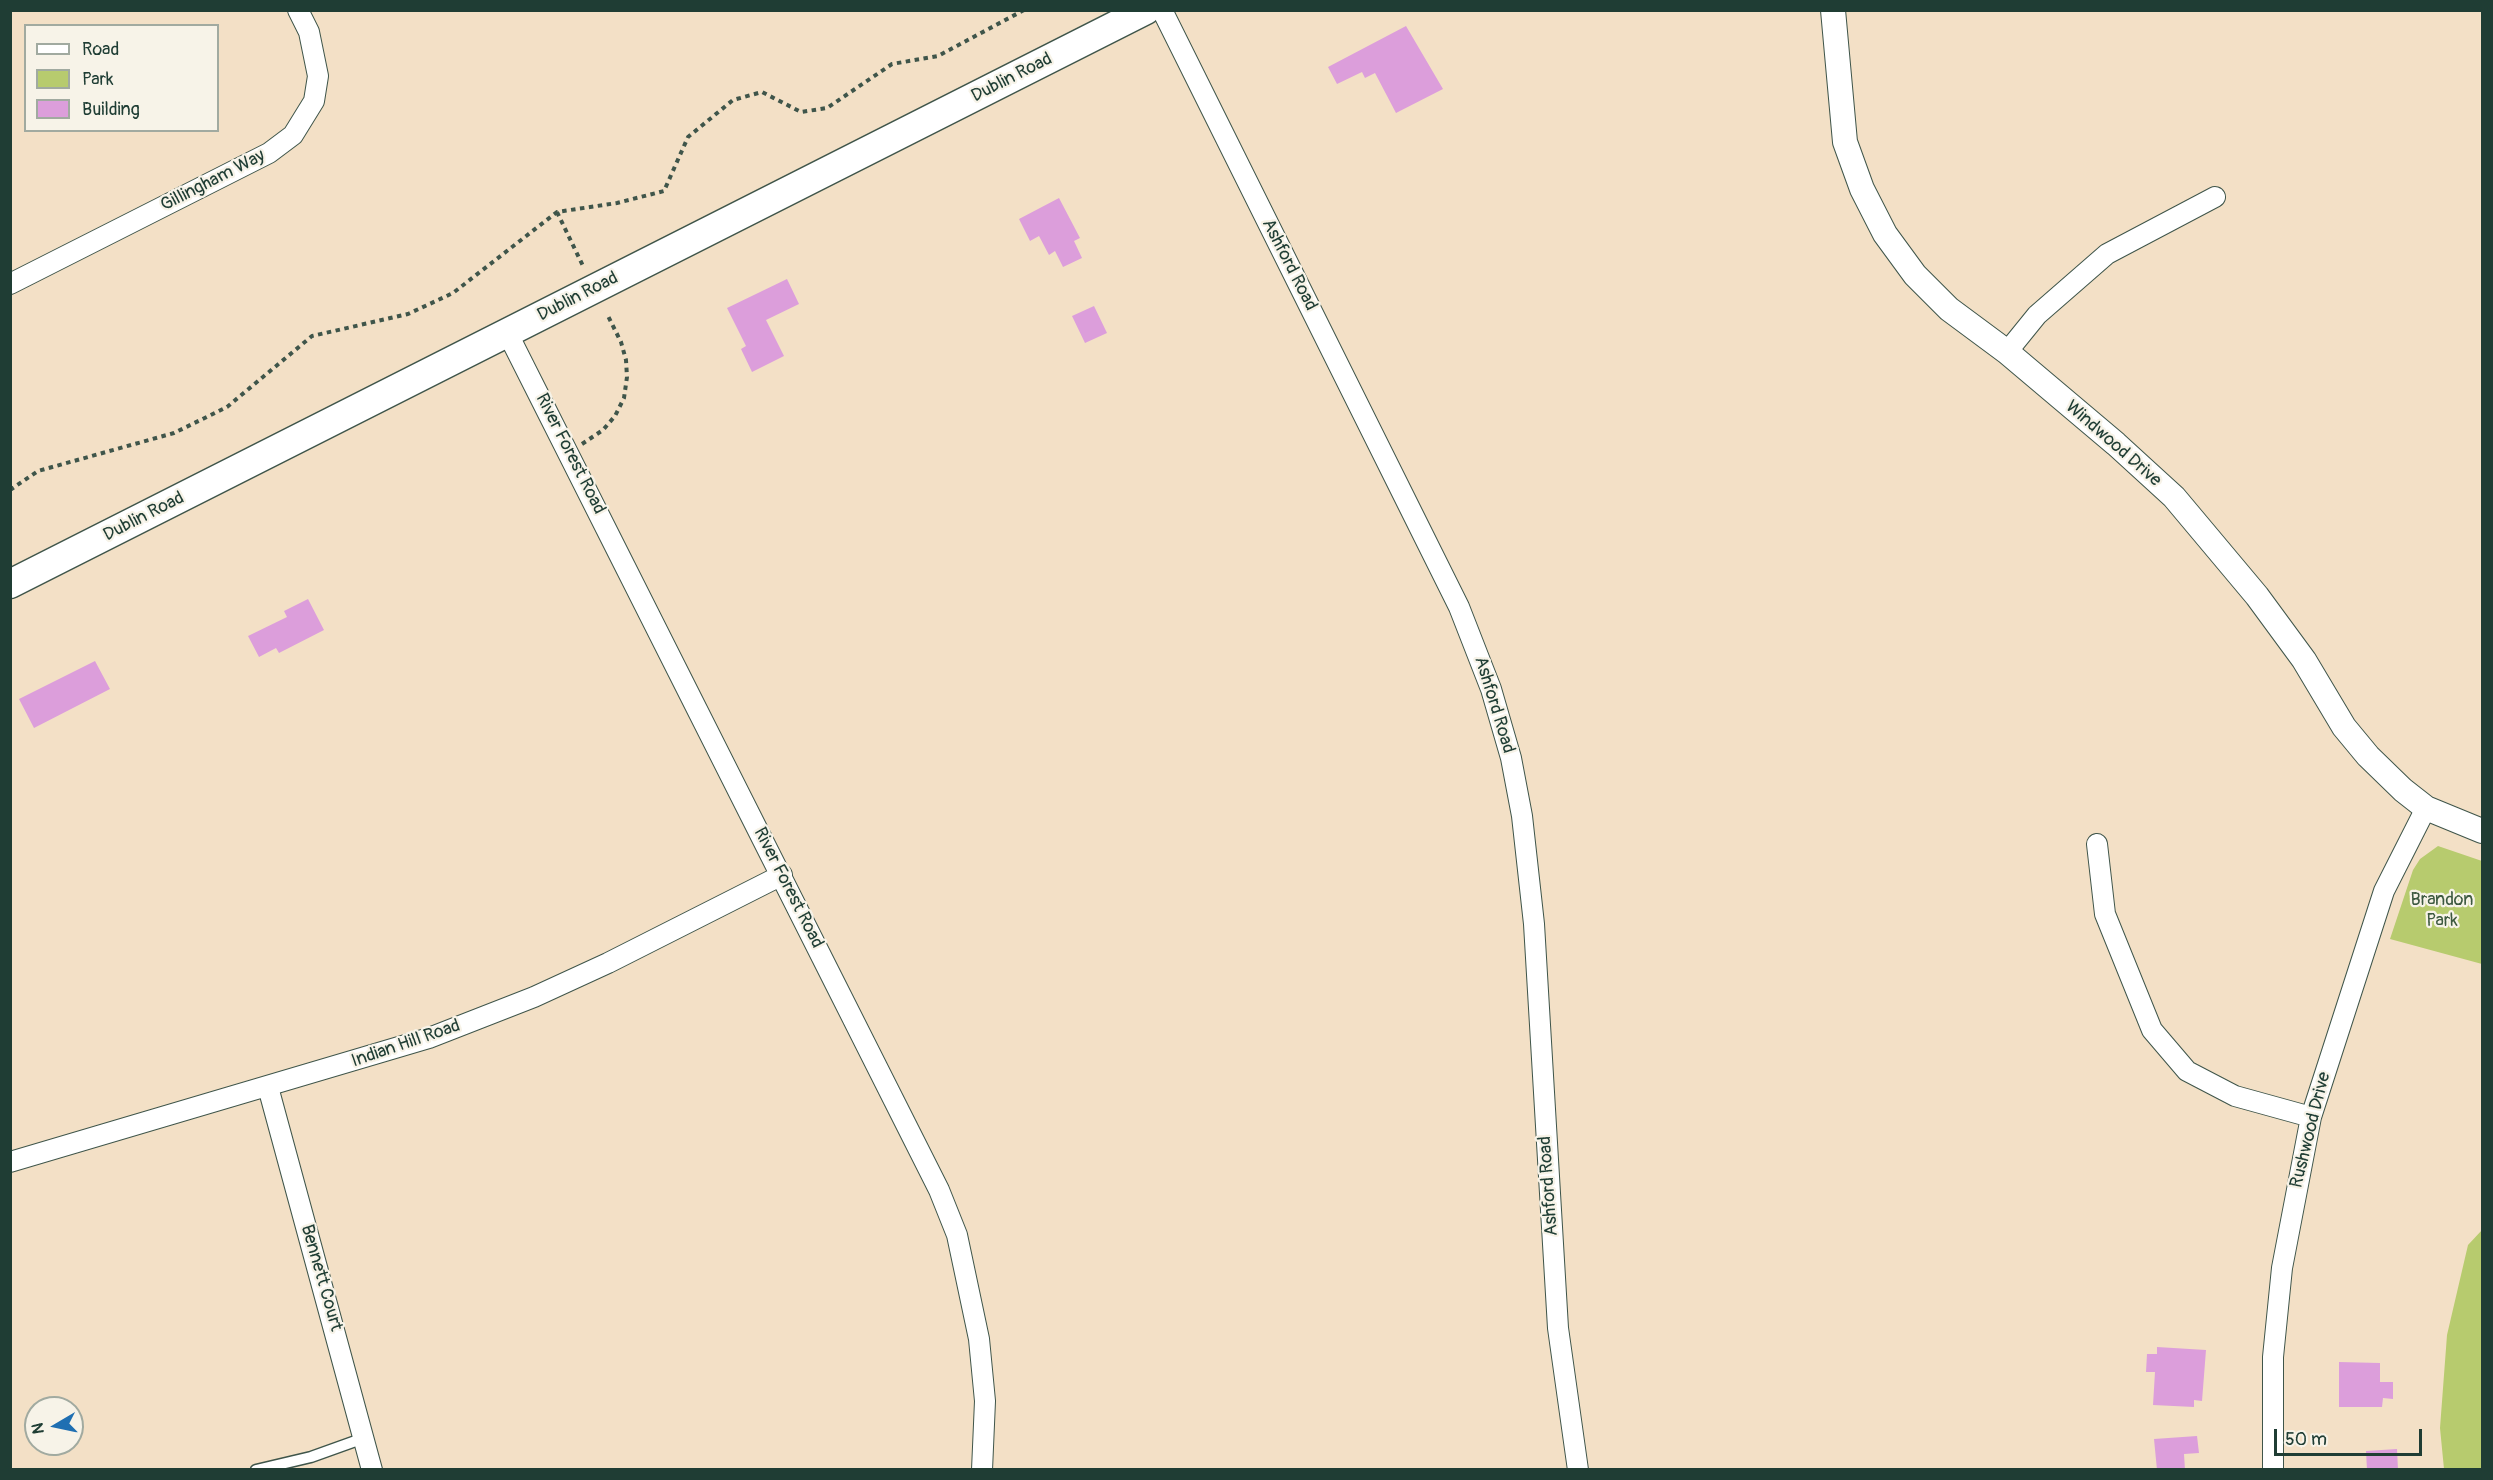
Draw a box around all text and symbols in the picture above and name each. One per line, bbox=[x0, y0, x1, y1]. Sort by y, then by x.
legend bbox=[24, 24, 219, 132]
text: Road bbox=[82, 38, 119, 61]
street label: Dublin Road bbox=[968, 49, 1056, 107]
text: Park bbox=[82, 68, 114, 91]
text: Building bbox=[82, 98, 140, 121]
street label: Gillingham Way bbox=[157, 145, 269, 217]
street label: Ashford Road bbox=[1257, 215, 1321, 315]
street label: Dublin Road bbox=[534, 268, 622, 326]
street label: River Forest Road bbox=[530, 390, 610, 518]
street label: Windwood Drive bbox=[2061, 396, 2165, 492]
street label: Dublin Road bbox=[100, 488, 188, 546]
street label: Ashford Road bbox=[1469, 654, 1519, 756]
street label: River Forest Road bbox=[748, 824, 828, 952]
park label: Brandon Park bbox=[2411, 889, 2473, 932]
street label: Indian Hill Road bbox=[349, 1015, 463, 1073]
street label: Rushwood Drive bbox=[2286, 1070, 2336, 1190]
street label: Ashford Road bbox=[1535, 1135, 1563, 1237]
street label: Bennett Court bbox=[295, 1222, 347, 1334]
north arrow bbox=[24, 1396, 84, 1456]
scale bar bbox=[2277, 1417, 2426, 1455]
text: N bbox=[27, 1422, 49, 1435]
text: 50 m bbox=[2285, 1428, 2327, 1451]

